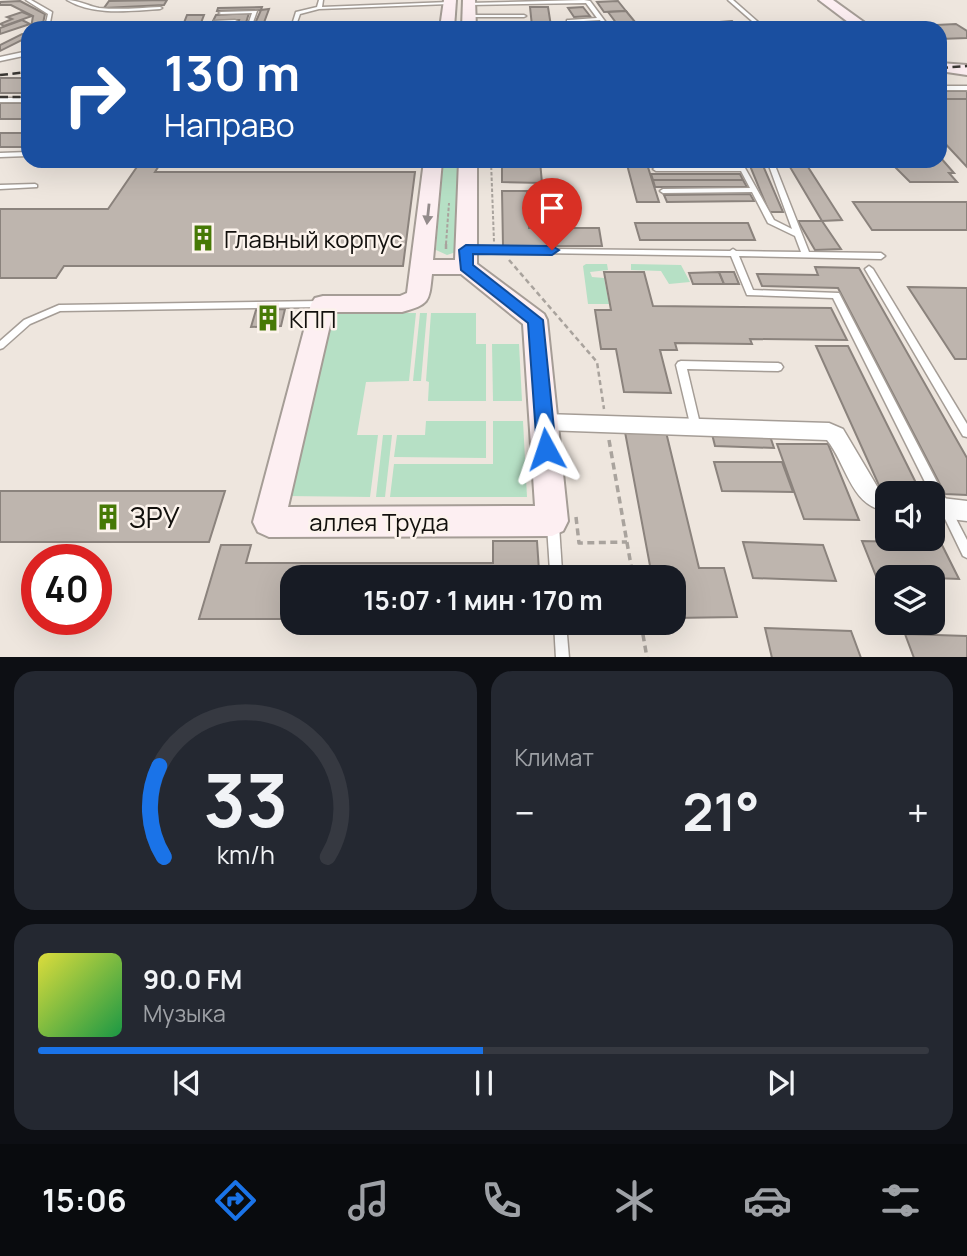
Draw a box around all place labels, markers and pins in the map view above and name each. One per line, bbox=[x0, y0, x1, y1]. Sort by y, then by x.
pin bbox=[522, 178, 582, 250]
place label: Главный корпус bbox=[224, 222, 403, 255]
building icon: Главный корпус bbox=[188, 223, 218, 253]
place label: КПП bbox=[289, 302, 336, 335]
building icon: КПП bbox=[253, 303, 283, 333]
place label: ЗРУ bbox=[129, 498, 180, 536]
building icon: ЗРУ bbox=[93, 502, 123, 532]

